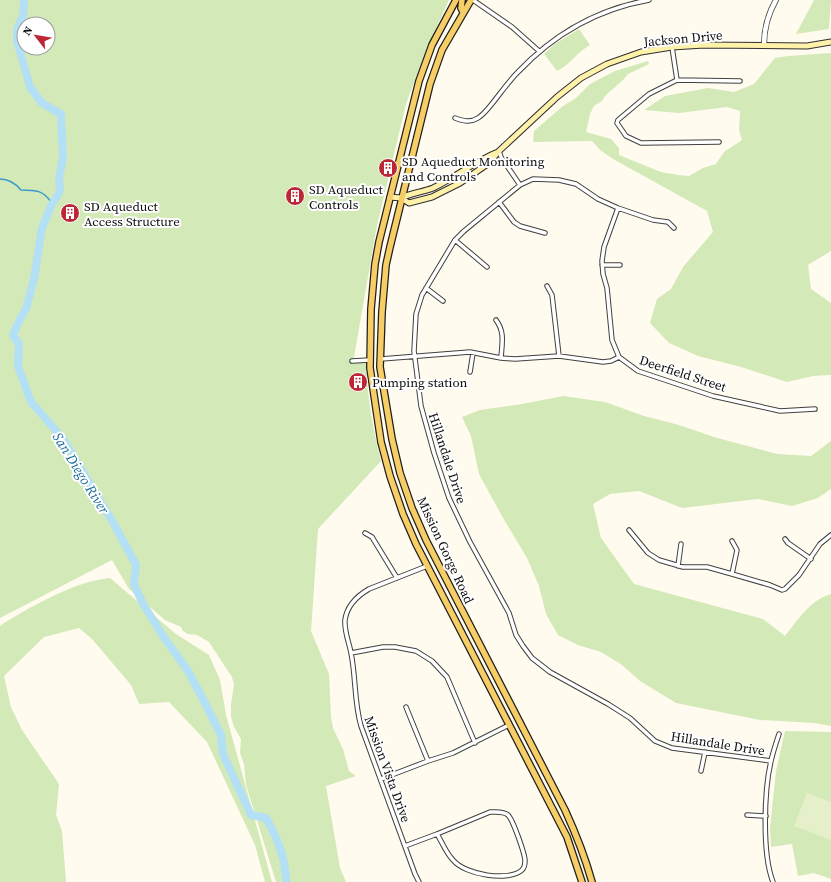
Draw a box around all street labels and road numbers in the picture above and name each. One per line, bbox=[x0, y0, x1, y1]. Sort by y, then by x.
street label: Jackson Drive bbox=[642, 27, 724, 51]
street label: Deerfield Street bbox=[637, 351, 729, 396]
street label: Hillandale Drive bbox=[425, 410, 470, 506]
street label: Mission Gorge Road bbox=[413, 494, 478, 607]
street label: Mission Vista Drive bbox=[360, 714, 415, 825]
street label: Hillandale Drive bbox=[670, 728, 766, 759]

